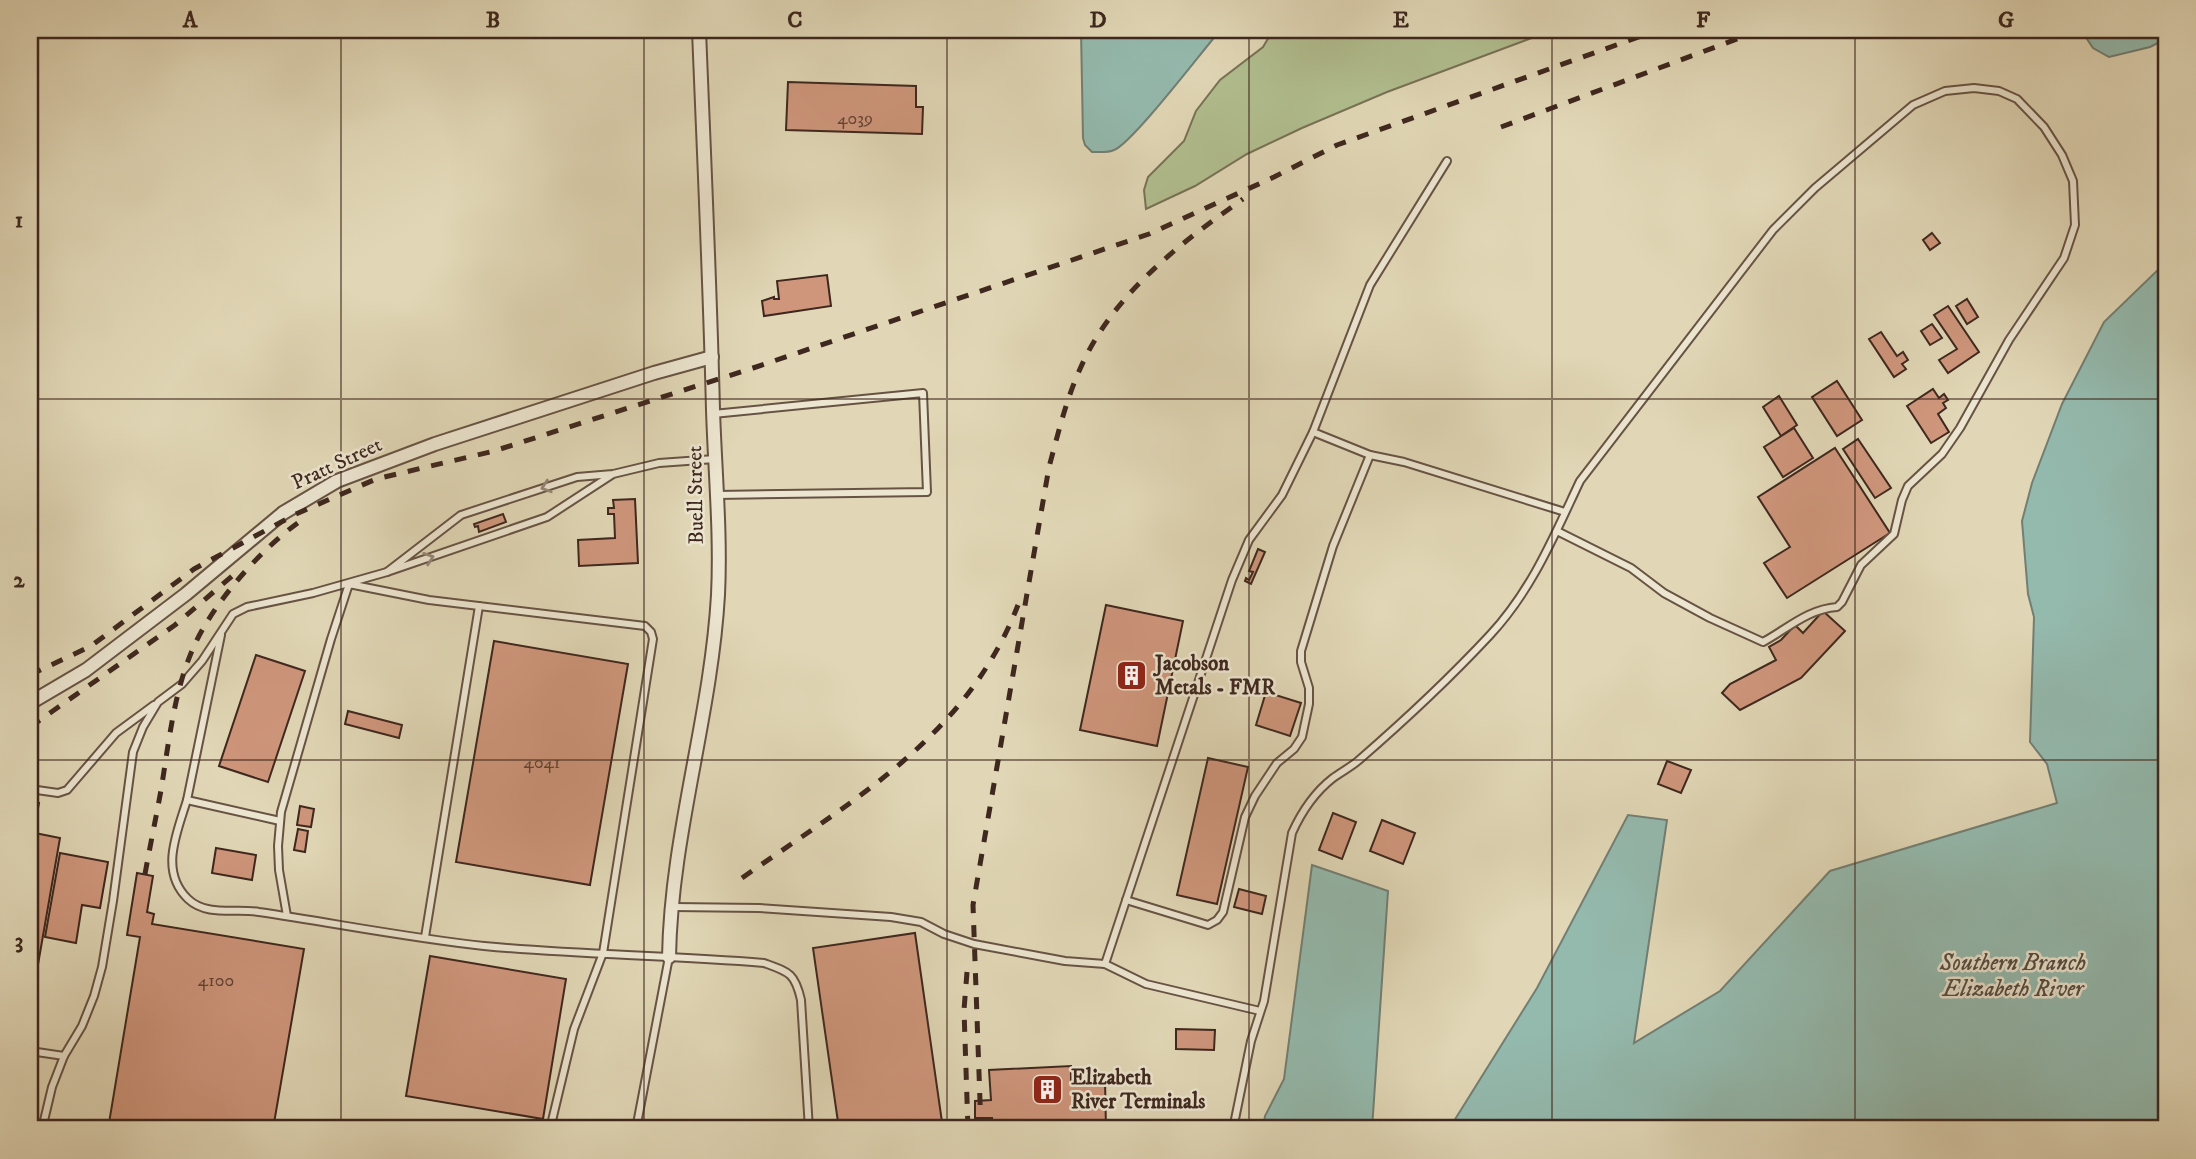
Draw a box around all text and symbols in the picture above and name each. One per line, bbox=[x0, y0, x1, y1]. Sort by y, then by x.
text: A bbox=[182, 6, 199, 35]
text: B bbox=[486, 6, 500, 35]
text: C bbox=[787, 6, 803, 35]
text: D bbox=[1089, 6, 1107, 35]
text: E bbox=[1393, 6, 1409, 35]
text: F bbox=[1696, 6, 1711, 35]
text: G bbox=[1998, 6, 2014, 35]
house number: 4039 bbox=[837, 108, 873, 130]
text: 1 bbox=[15, 206, 23, 235]
street label: Pratt Street bbox=[288, 432, 386, 496]
street label: Buell Street bbox=[682, 445, 710, 545]
one-way arrow bbox=[541, 479, 553, 493]
one-way arrow bbox=[422, 552, 434, 566]
text: 2 bbox=[13, 566, 25, 595]
place label: Jacobson Metals - FMR bbox=[1153, 651, 1276, 701]
building icon: Jacobson Metals - FMR bbox=[1115, 659, 1149, 693]
house number: 4041 bbox=[524, 752, 560, 774]
text: 3 bbox=[15, 927, 23, 956]
water label: Southern Branch Elizabeth River bbox=[1939, 949, 2086, 1004]
house number: 4100 bbox=[198, 970, 234, 992]
place label: Elizabeth River Terminals bbox=[1071, 1065, 1205, 1115]
building icon: Elizabeth River Terminals bbox=[1031, 1073, 1065, 1107]

